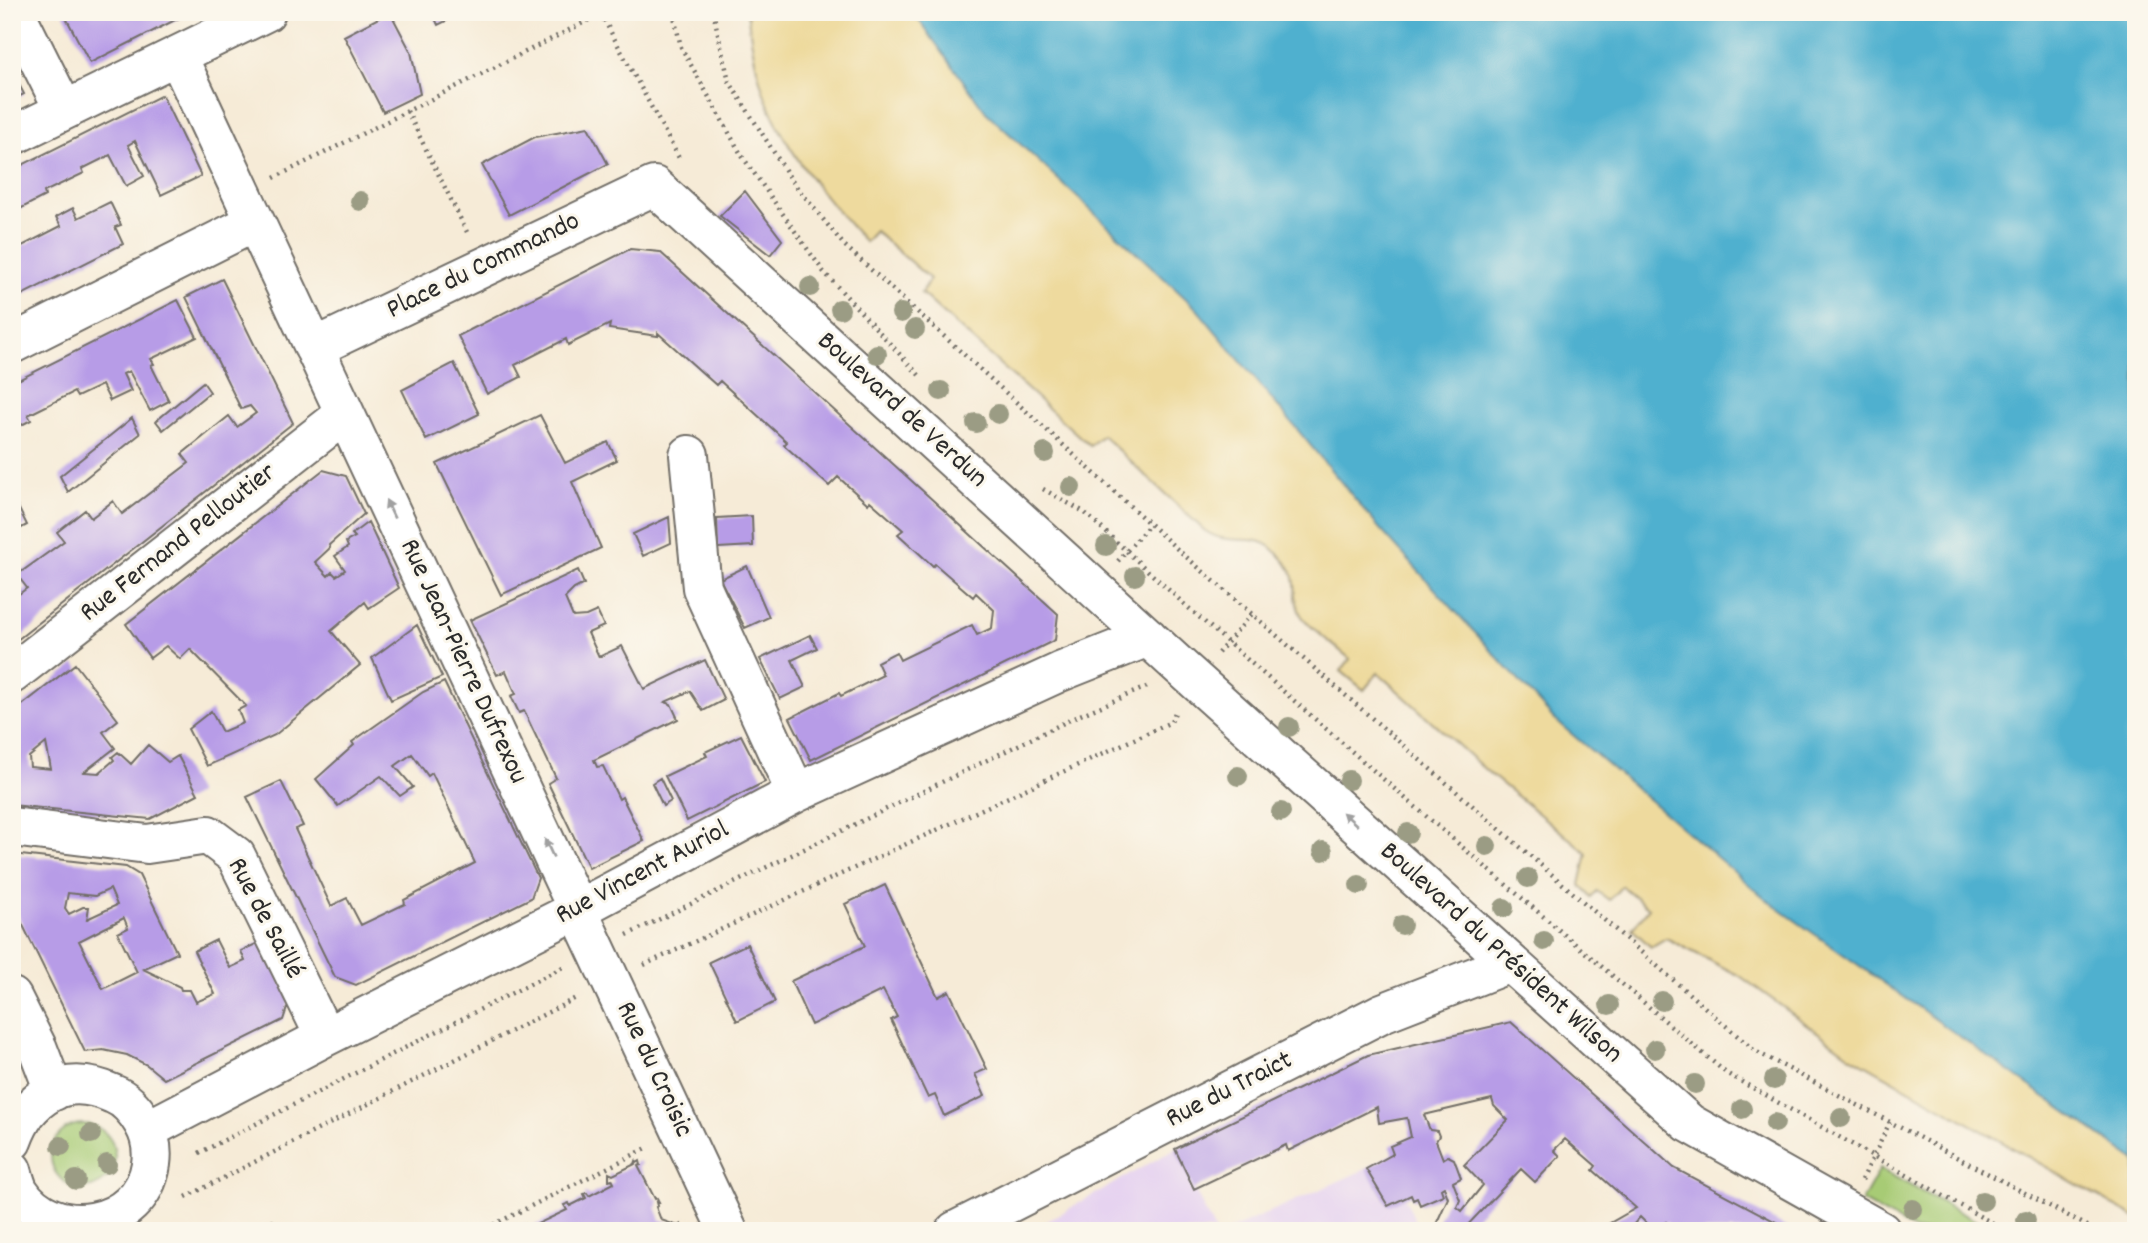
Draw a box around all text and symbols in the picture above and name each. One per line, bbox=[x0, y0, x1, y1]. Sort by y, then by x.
street label: Place du Commando bbox=[381, 203, 587, 331]
street label: Boulevard de Verdun bbox=[807, 323, 995, 499]
street label: Rue Fernand Pelloutier bbox=[72, 454, 286, 633]
one-way arrow bbox=[384, 498, 395, 519]
street label: Rue Jean-Pierre Dufrexou bbox=[388, 533, 536, 791]
street label: Rue Vincent Auriol bbox=[549, 811, 737, 937]
one-way arrow bbox=[1341, 811, 1359, 827]
street label: Boulevard du Président Wilson bbox=[1369, 834, 1631, 1074]
one-way arrow bbox=[543, 838, 554, 858]
street label: Rue de Saillé bbox=[215, 851, 313, 987]
street label: Rue du Croisic bbox=[604, 995, 702, 1145]
street label: Rue du Traict bbox=[1160, 1042, 1300, 1140]

